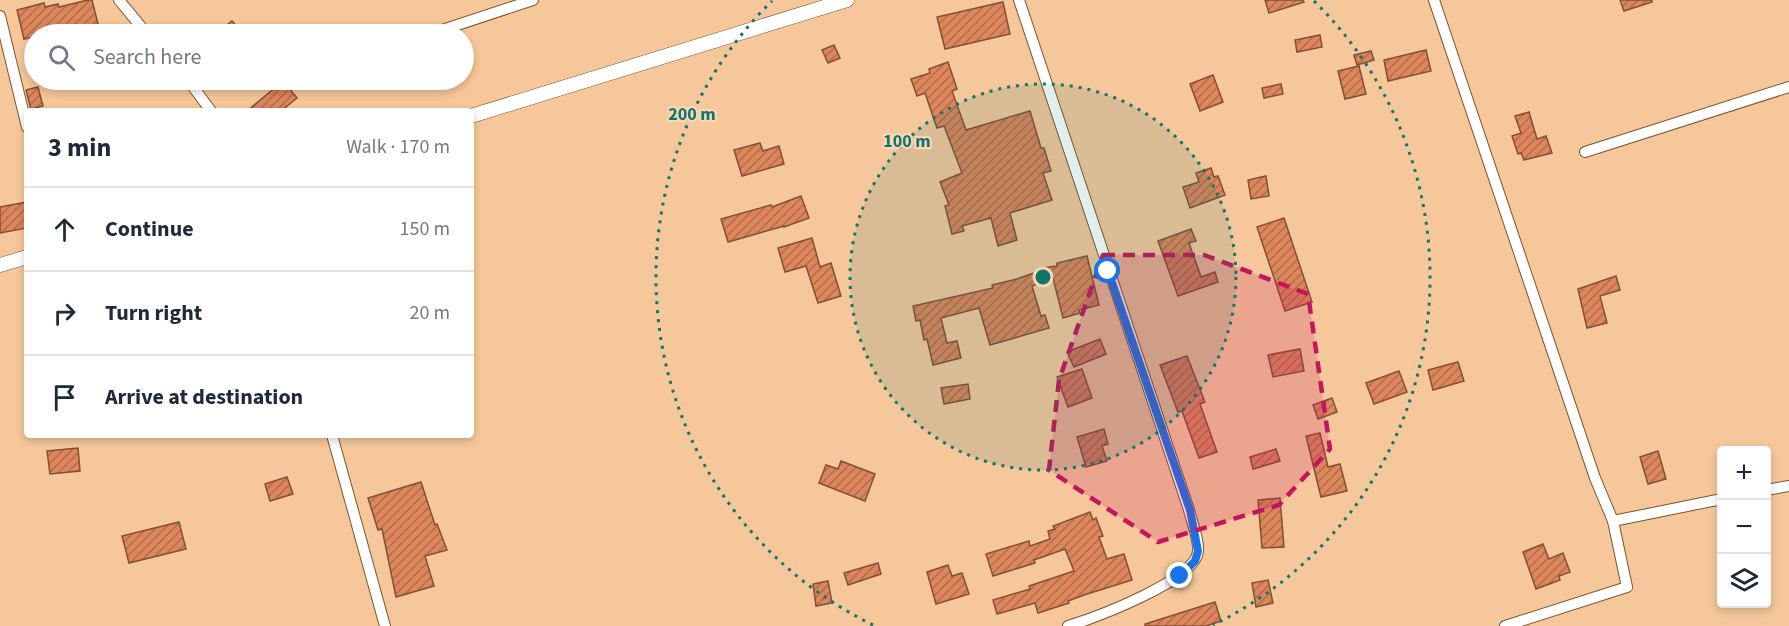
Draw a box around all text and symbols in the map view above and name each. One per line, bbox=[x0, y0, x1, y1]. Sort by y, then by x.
search box bbox=[24, 24, 474, 90]
icon: search bbox=[45, 41, 78, 74]
text: Search here bbox=[93, 41, 201, 73]
text: 200 m bbox=[668, 102, 716, 127]
text: 3 min bbox=[48, 129, 111, 166]
text: 100 m bbox=[883, 129, 931, 154]
text: Walk · 170 m bbox=[346, 133, 450, 161]
icon: ahead bbox=[48, 213, 81, 246]
text: Continue bbox=[105, 213, 194, 245]
text: 150 m bbox=[400, 215, 450, 243]
route start bbox=[1094, 257, 1120, 283]
centre of rings bbox=[1033, 267, 1053, 287]
icon: right bbox=[48, 297, 81, 330]
text: Turn right bbox=[105, 297, 202, 329]
text: 20 m bbox=[410, 299, 450, 327]
icon: arrive bbox=[48, 381, 81, 414]
text: Arrive at destination bbox=[105, 381, 303, 413]
map controls bbox=[1717, 446, 1771, 608]
button: + bbox=[1717, 446, 1771, 500]
button: − bbox=[1717, 500, 1771, 554]
button: layers bbox=[1717, 554, 1771, 608]
route end bbox=[1166, 562, 1192, 588]

